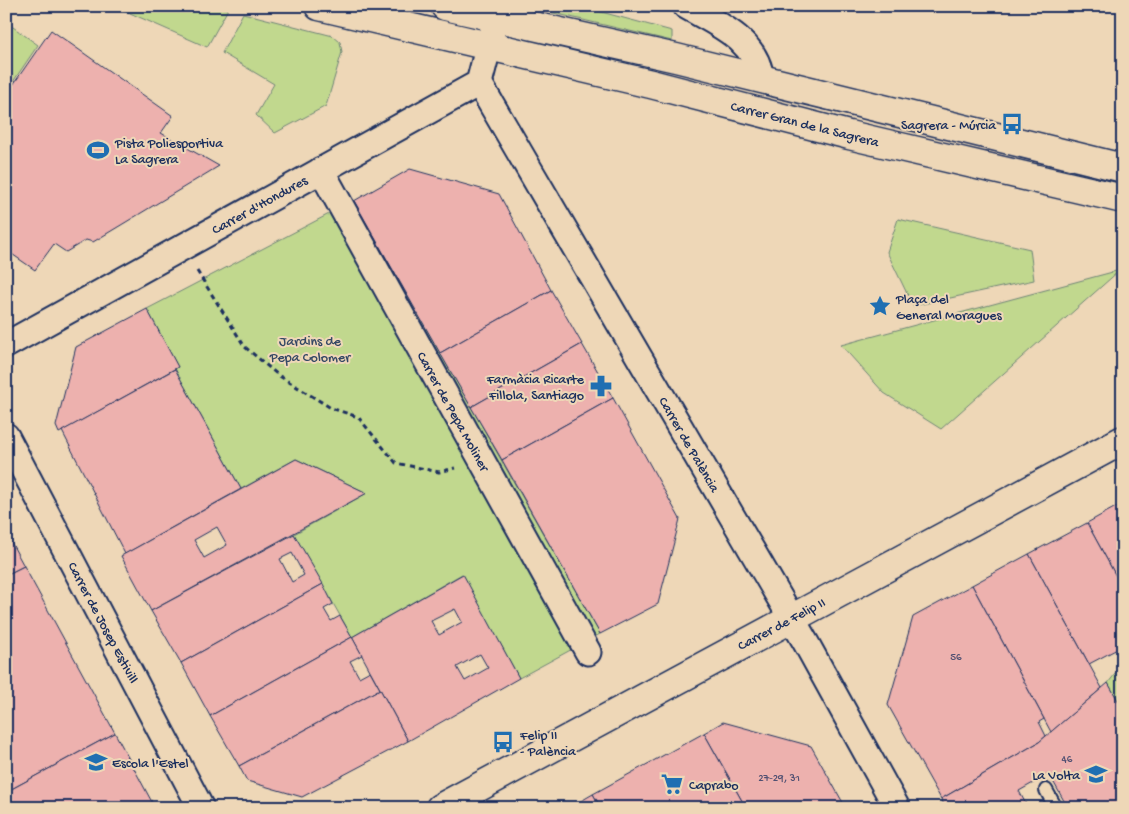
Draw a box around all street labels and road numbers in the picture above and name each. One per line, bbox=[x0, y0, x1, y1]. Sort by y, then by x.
street label: Carrer Gran de la Sagrera bbox=[728, 99, 882, 152]
street label: Carrer d'Hondures bbox=[209, 173, 312, 239]
street label: Carrer de Pepa Moliner bbox=[412, 349, 492, 476]
street label: Carrer de Palència bbox=[654, 394, 723, 497]
street label: Carrer de Josep Estivill bbox=[63, 560, 141, 687]
street label: Carrer de Felip II bbox=[735, 595, 829, 655]

